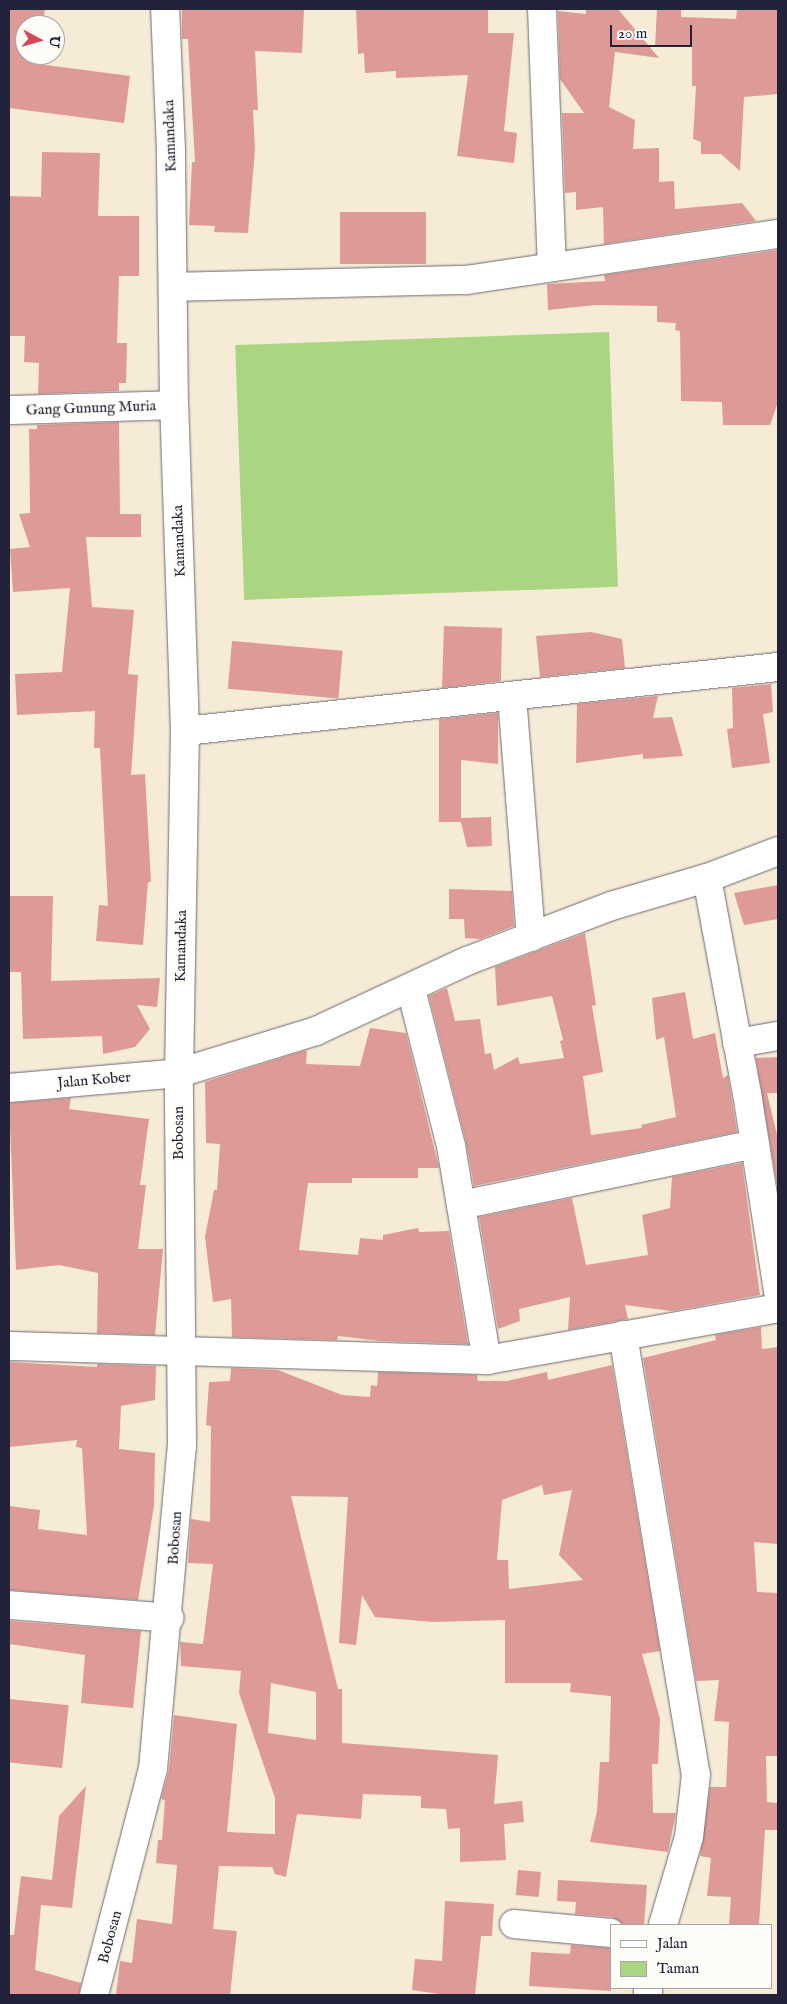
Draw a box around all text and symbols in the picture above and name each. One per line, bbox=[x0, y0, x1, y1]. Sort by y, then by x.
north arrow bbox=[15, 15, 65, 65]
scale bar bbox=[612, 15, 694, 47]
text: 20 m bbox=[618, 24, 647, 43]
text: U bbox=[44, 35, 63, 48]
street label: Kamandaka bbox=[160, 100, 180, 172]
street label: Gang Gunung Muria bbox=[26, 397, 156, 419]
street label: Kamandaka bbox=[169, 505, 189, 577]
street label: Kamandaka bbox=[171, 910, 191, 982]
street label: Jalan Kober bbox=[57, 1068, 131, 1092]
street label: Bobosan bbox=[170, 1106, 188, 1160]
street label: Bobosan bbox=[164, 1511, 186, 1565]
street label: Bobosan bbox=[94, 1909, 126, 1965]
legend bbox=[610, 1924, 772, 1989]
text: Jalan bbox=[657, 1934, 688, 1953]
text: Taman bbox=[657, 1959, 699, 1978]

